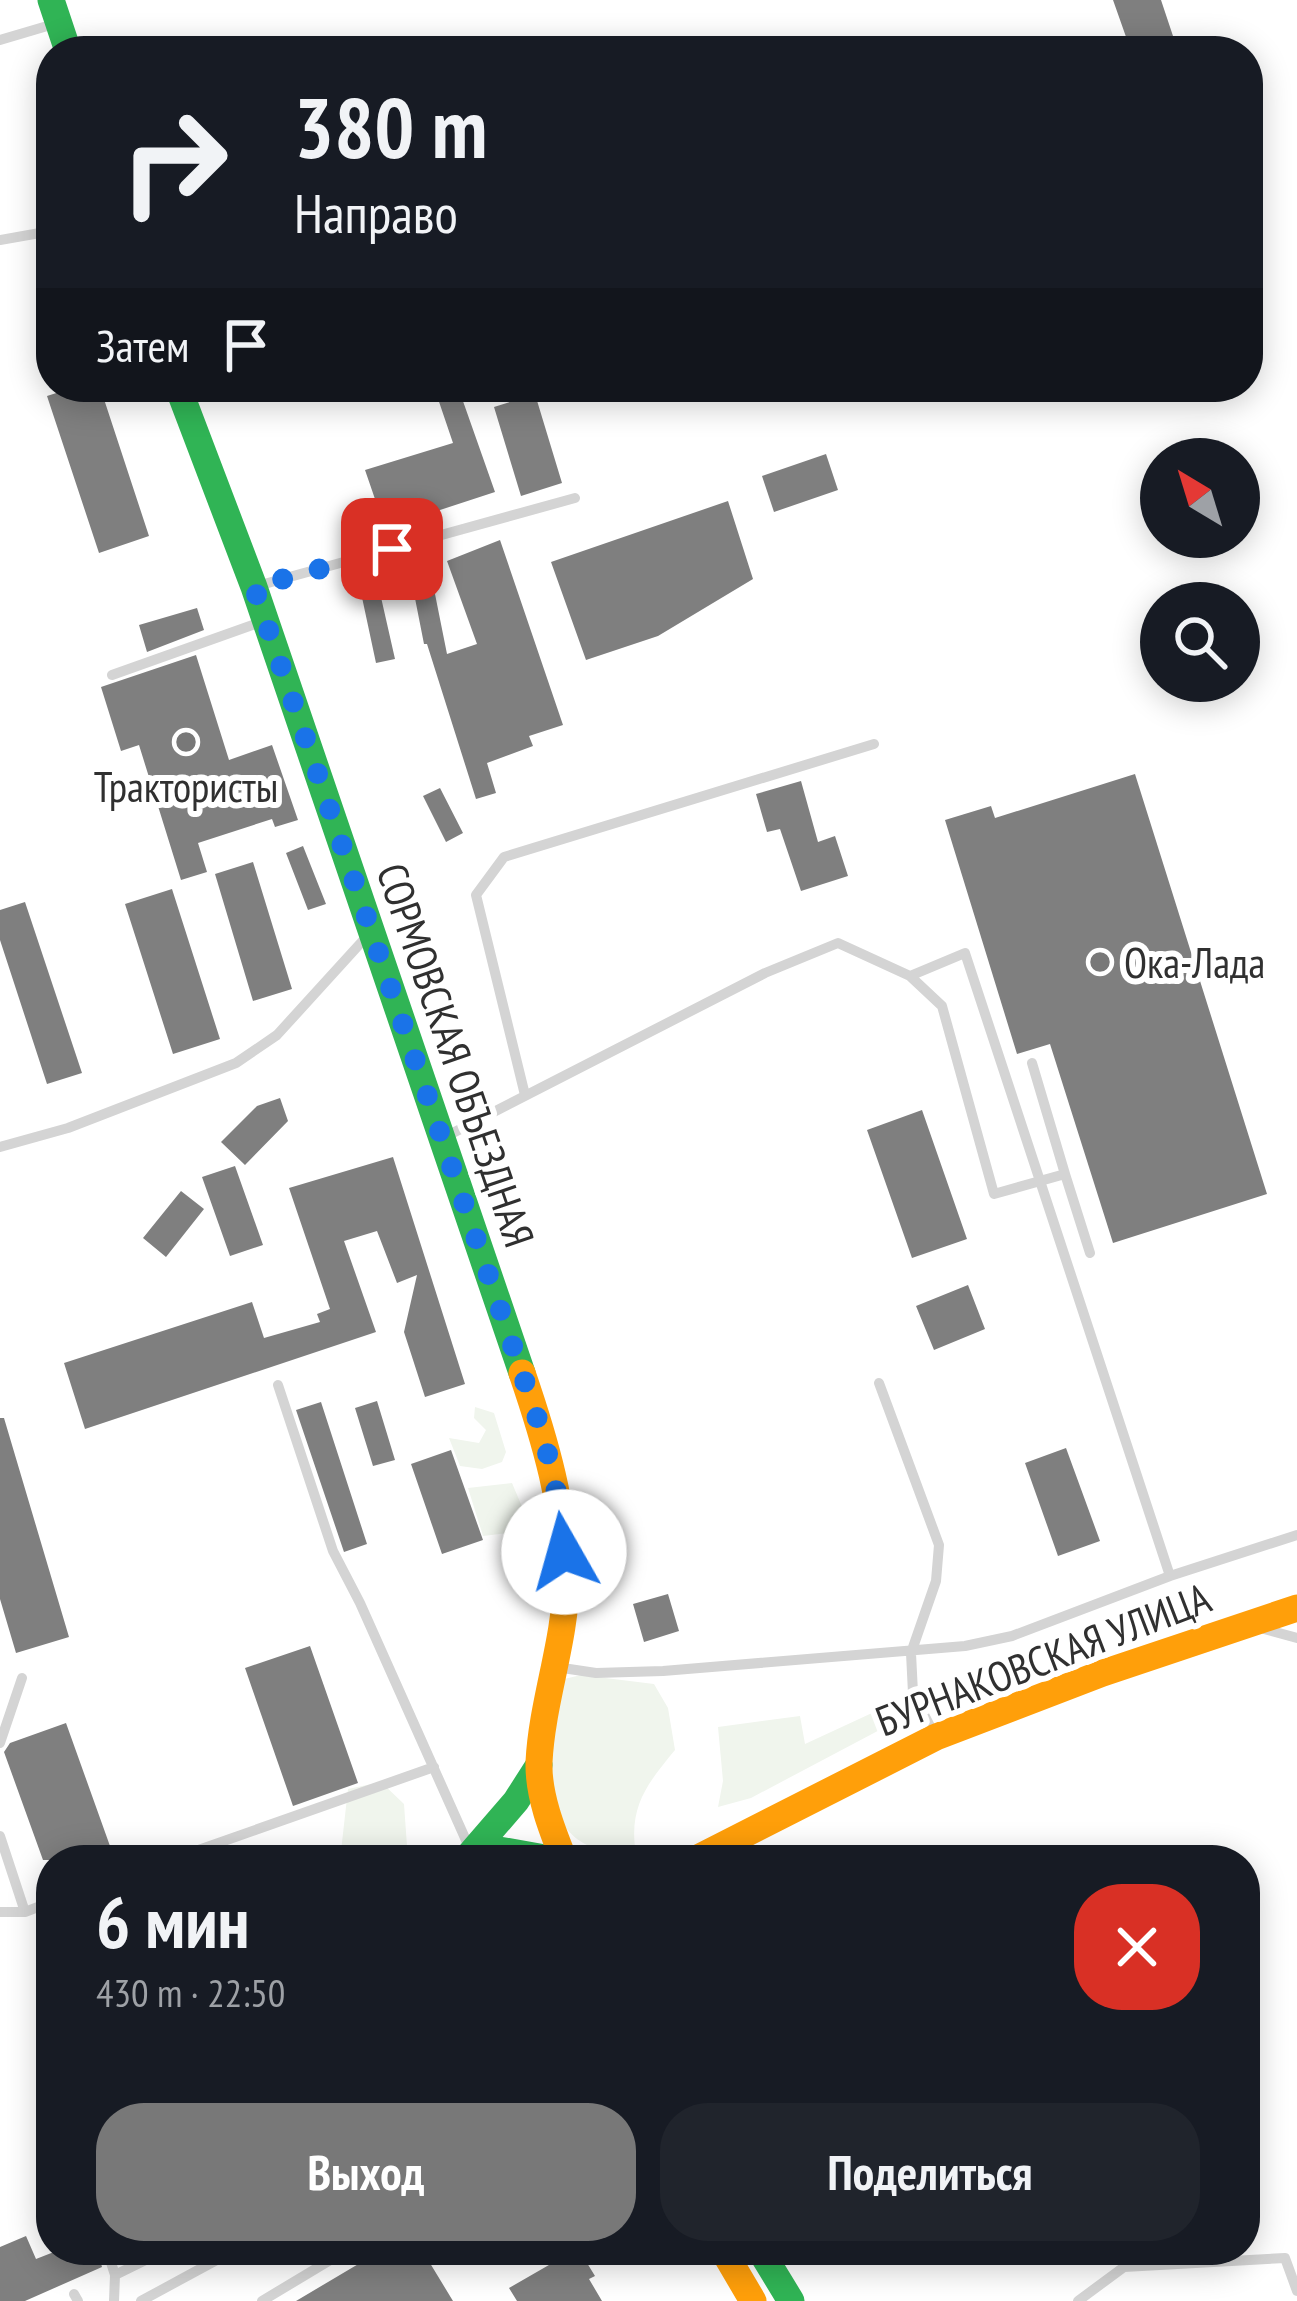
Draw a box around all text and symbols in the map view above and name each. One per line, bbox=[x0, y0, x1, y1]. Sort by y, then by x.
text: 380 m bbox=[294, 72, 487, 181]
icon: right bbox=[96, 84, 252, 240]
text: Направо bbox=[294, 178, 458, 248]
icon: arrive bbox=[213, 312, 279, 378]
text: Затем bbox=[96, 316, 189, 374]
north arrow bbox=[1140, 438, 1260, 558]
map controls bbox=[1140, 438, 1260, 702]
pin bbox=[341, 498, 443, 600]
icon: arrive bbox=[359, 516, 425, 582]
button: search bbox=[1140, 582, 1260, 702]
marker: Трактористы bbox=[173, 729, 199, 755]
place label: Трактористы bbox=[94, 759, 278, 814]
street label: СОРМОВСКАЯ ОБЪЕЗДНАЯ bbox=[365, 856, 547, 1254]
place label: Ока-Лада bbox=[1124, 935, 1265, 990]
marker: Ока-Лада bbox=[1087, 949, 1113, 975]
position arrow bbox=[501, 1489, 627, 1615]
street label: БУРНАКОВСКАЯ УЛИЦА bbox=[868, 1570, 1218, 1748]
text: 6 мин bbox=[96, 1875, 250, 1968]
button: close bbox=[1074, 1884, 1200, 2010]
text: 430 m · 22:50 bbox=[96, 1967, 285, 2018]
button: Выход bbox=[96, 2103, 636, 2241]
button: Поделиться bbox=[660, 2103, 1200, 2241]

